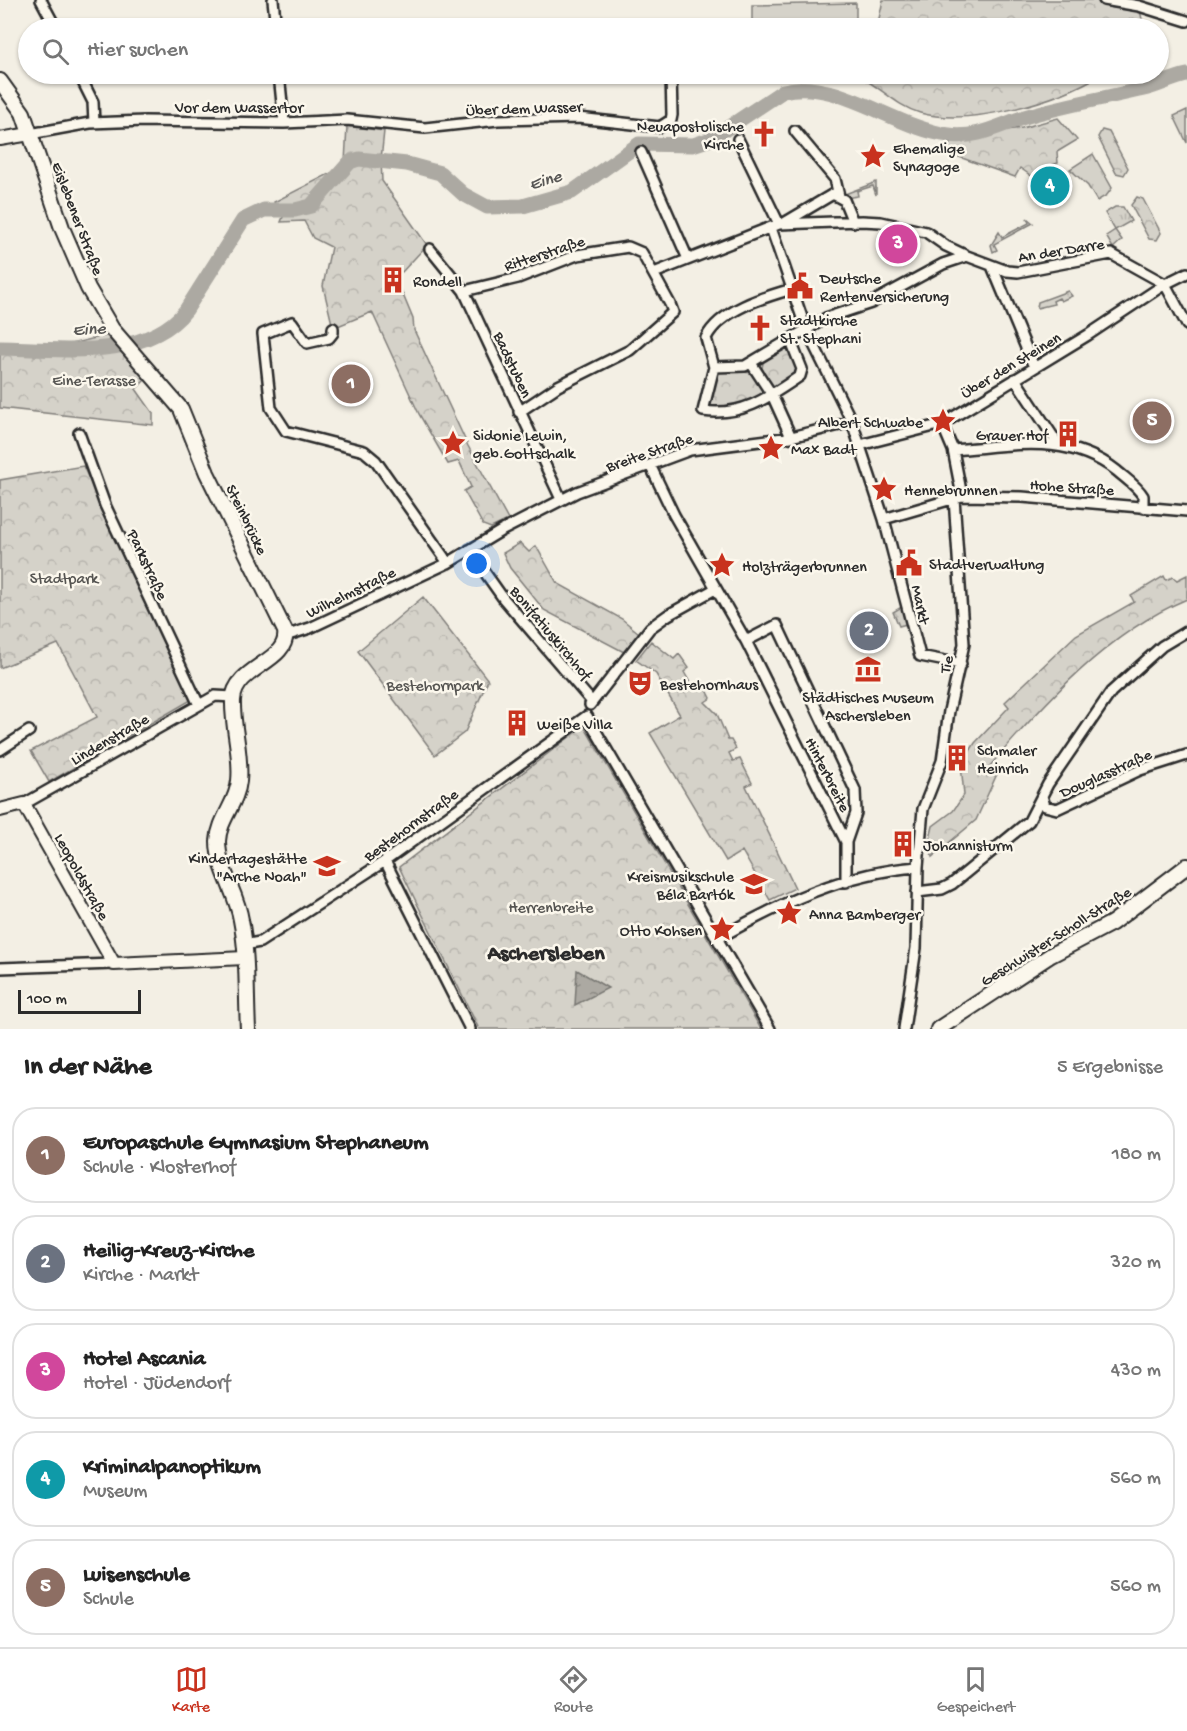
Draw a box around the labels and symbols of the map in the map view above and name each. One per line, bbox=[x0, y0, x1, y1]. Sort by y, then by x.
street label: Über dem Wasser bbox=[466, 99, 584, 122]
street label: Vor dem Wassertor bbox=[174, 100, 304, 119]
place label: Neuapostolische Kirche bbox=[637, 119, 745, 156]
church icon: Neuapostolische Kirche bbox=[749, 119, 779, 149]
place icon: Ehemalige Synagoge bbox=[858, 141, 888, 171]
place label: Ehemalige Synagoge bbox=[893, 141, 965, 178]
street label: Eislebener Straße bbox=[45, 160, 106, 279]
pin: 4 bbox=[1030, 164, 1070, 208]
water label: Eine bbox=[527, 166, 565, 196]
pin: 3 bbox=[878, 222, 918, 266]
street label: Ritterstraße bbox=[502, 233, 589, 277]
street label: An der Darre bbox=[1017, 236, 1107, 269]
building icon: Rondell bbox=[378, 265, 408, 295]
public building icon: Deutsche Rentenversicherung bbox=[785, 271, 815, 301]
place label: Deutsche Rentenversicherung bbox=[819, 271, 949, 308]
place label: Rondell bbox=[413, 274, 462, 293]
church icon: Stadtkirche St. Stephani bbox=[745, 313, 775, 343]
place label: Stadtkirche St. Stephani bbox=[780, 313, 861, 350]
water label: Eine bbox=[72, 319, 107, 342]
street label: Badstuben bbox=[487, 329, 535, 402]
street label: Über den Steinen bbox=[958, 329, 1066, 404]
pin: 1 bbox=[332, 362, 370, 406]
park label: Eine-Terasse bbox=[52, 373, 136, 392]
pin: 5 bbox=[1132, 398, 1172, 444]
place icon: Albert Schwabe bbox=[928, 406, 958, 436]
place label: Albert Schwabe bbox=[818, 415, 924, 434]
building icon: Grauer Hof bbox=[1053, 419, 1083, 449]
place icon: Sidonie Lewin, geb.Gottschalk bbox=[438, 428, 468, 458]
place label: Sidonie Lewin, geb.Gottschalk bbox=[473, 428, 577, 465]
place label: Grauer Hof bbox=[976, 428, 1049, 447]
street label: Breite Straße bbox=[603, 430, 697, 478]
place icon: Max Badt bbox=[756, 433, 786, 463]
place label: Max Badt bbox=[791, 442, 858, 461]
place icon: Hennebrunnen bbox=[869, 474, 899, 504]
street label: Hohe Straße bbox=[1029, 477, 1115, 502]
street label: Steinbrücke bbox=[220, 482, 270, 559]
place label: Hennebrunnen bbox=[904, 483, 998, 502]
street label: Parkstraße bbox=[121, 526, 171, 604]
public building icon: Stadtverwaltung bbox=[894, 548, 924, 578]
your location bbox=[462, 549, 491, 578]
place icon: Holzträgerbrunnen bbox=[707, 550, 737, 580]
place label: Stadtverwaltung bbox=[929, 557, 1044, 576]
place label: Holzträgerbrunnen bbox=[742, 559, 867, 578]
street label: Wilhelmstraße bbox=[304, 564, 400, 624]
park label: Stadtpark bbox=[30, 571, 100, 590]
street label: Bonifatiuskirchhof bbox=[504, 583, 595, 686]
street label: Markt bbox=[905, 583, 933, 628]
pin: 2 bbox=[850, 608, 888, 654]
street label: Tie bbox=[937, 653, 960, 677]
museum icon: Städtisches Museum Aschersleben bbox=[853, 654, 883, 684]
theatre icon: Bestehornhaus bbox=[625, 668, 655, 698]
place label: Bestehornhaus bbox=[659, 677, 759, 696]
park label: Bestehornpark bbox=[386, 678, 485, 697]
place label: Städtisches Museum Aschersleben bbox=[802, 690, 934, 727]
building icon: Weiße Villa bbox=[502, 708, 532, 738]
street label: Lindenstraße bbox=[68, 711, 154, 771]
place label: Weiße Villa bbox=[537, 717, 614, 736]
street label: Hinterbreite bbox=[799, 735, 853, 817]
building icon: Schmaler Heinrich bbox=[942, 743, 972, 773]
place label: Schmaler Heinrich bbox=[977, 743, 1037, 780]
street label: Douglasstraße bbox=[1057, 746, 1156, 804]
street label: Bestehornstraße bbox=[360, 786, 464, 868]
building icon: Johannisturm bbox=[888, 829, 918, 859]
street label: Leopoldstraße bbox=[48, 831, 112, 925]
place label: Johannisturm bbox=[923, 838, 1014, 857]
place label: Kindertagestätte "Arche Noah" bbox=[188, 851, 308, 888]
school or university icon: Kindertagestätte "Arche Noah" bbox=[312, 851, 342, 881]
place label: Kreismusikschule Béla Bartók bbox=[627, 869, 736, 906]
school or university icon: Kreismusikschule Béla Bartók bbox=[739, 869, 769, 899]
street label: Geschwister-Scholl-Straße bbox=[978, 883, 1136, 992]
place icon: Anna Bamberger bbox=[774, 898, 804, 928]
park label: Herrenbreite bbox=[508, 900, 594, 919]
place label: Anna Bamberger bbox=[809, 907, 921, 926]
place icon: Otto Kohsen bbox=[707, 914, 737, 944]
place label: Otto Kohsen bbox=[620, 923, 702, 942]
district label: Aschersleben bbox=[486, 942, 605, 968]
scale bar bbox=[18, 987, 141, 1014]

